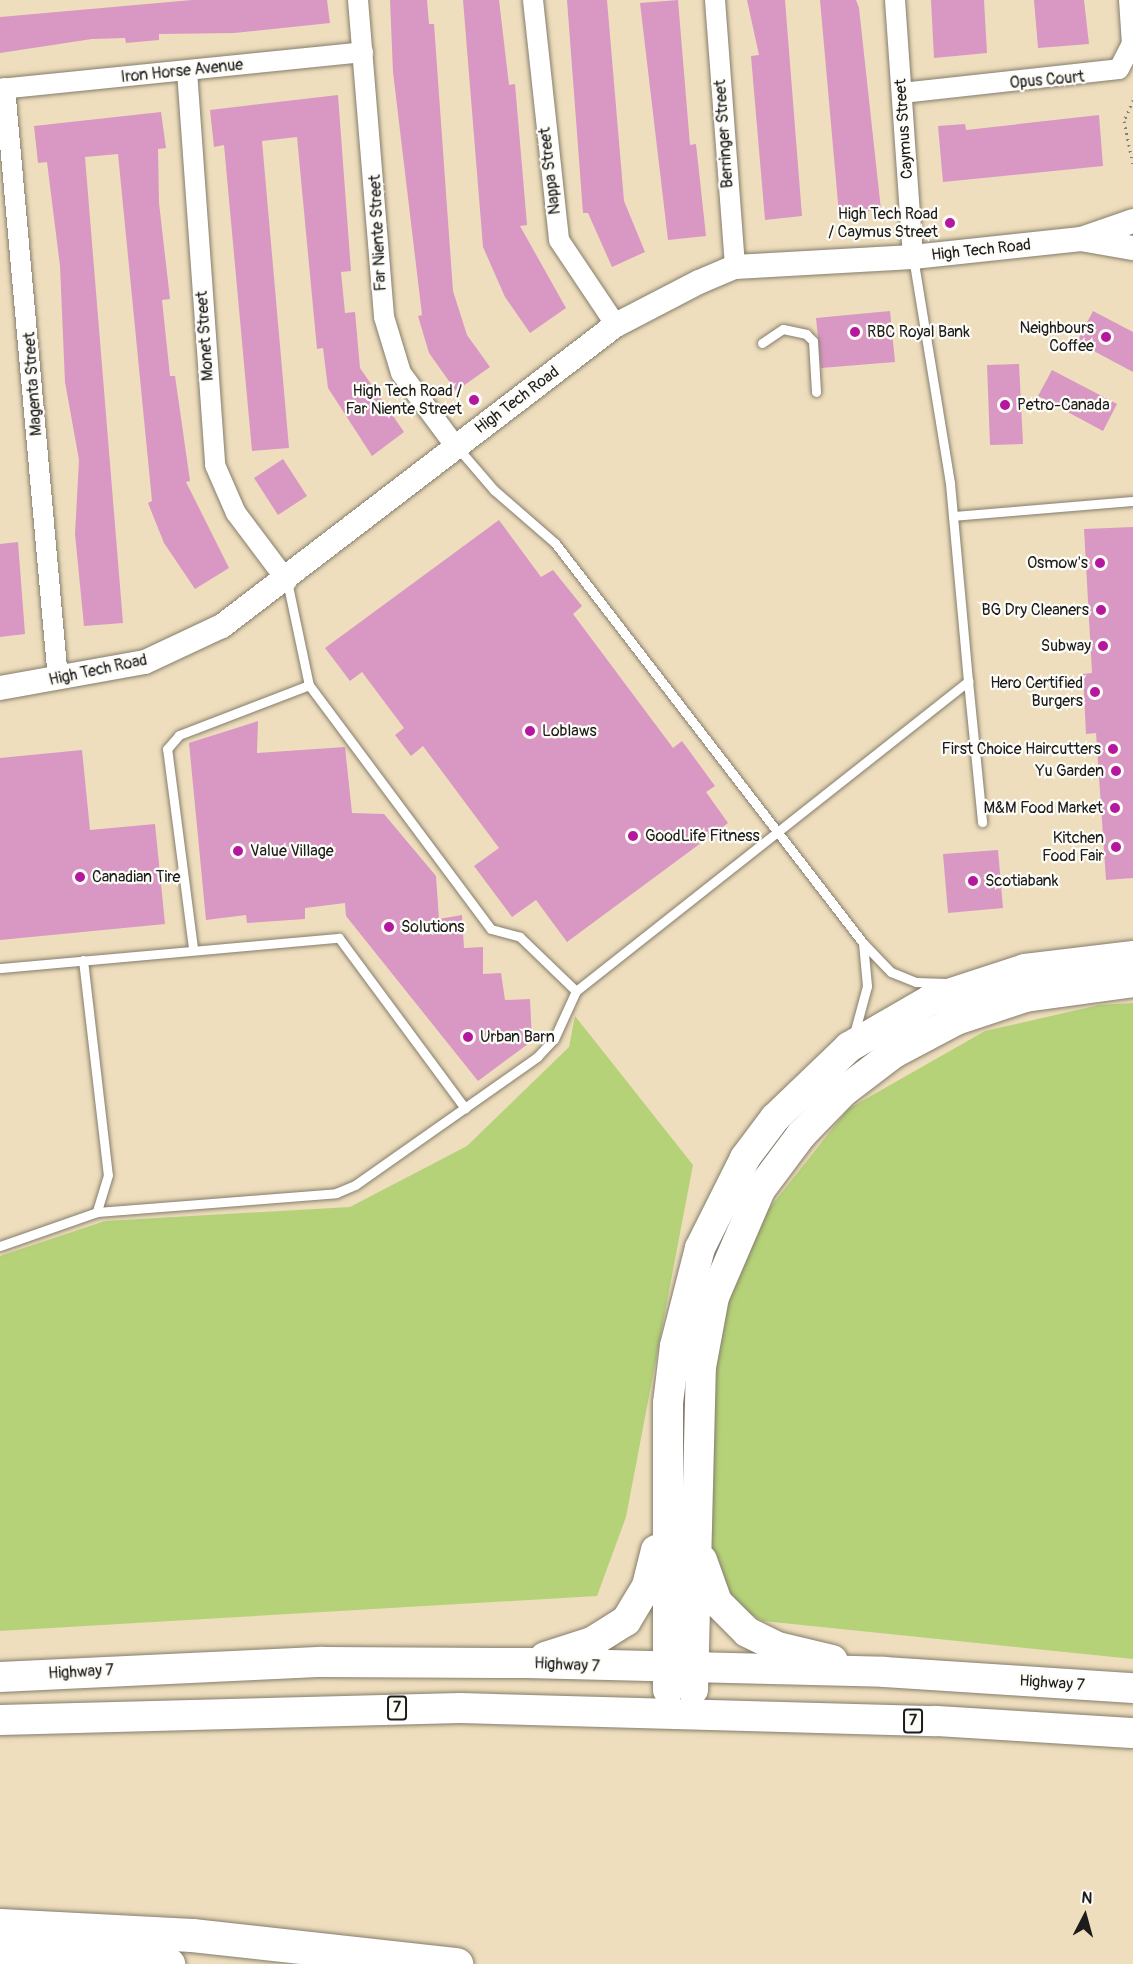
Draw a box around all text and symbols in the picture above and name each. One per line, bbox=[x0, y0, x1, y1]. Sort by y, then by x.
street label: Iron Horse Avenue bbox=[120, 55, 244, 87]
street label: Opus Court bbox=[1009, 67, 1085, 93]
street label: Caymus Street bbox=[891, 78, 917, 180]
street label: Berringer Street bbox=[711, 79, 737, 189]
street label: Nappa Street bbox=[535, 126, 565, 216]
street label: Far Niente Street bbox=[365, 174, 391, 292]
place label: High Tech Road / Caymus Street bbox=[828, 204, 938, 242]
marker: High Tech Road / Caymus Street bbox=[943, 216, 957, 230]
street label: High Tech Road bbox=[930, 235, 1032, 265]
street label: Monet Street bbox=[192, 290, 218, 382]
place label: Neighbours Coffee bbox=[1019, 318, 1094, 356]
place label: RBC Royal Bank bbox=[867, 322, 970, 342]
marker: RBC Royal Bank bbox=[848, 325, 862, 339]
marker: Neighbours Coffee bbox=[1099, 330, 1113, 344]
street label: Magenta Street bbox=[20, 331, 46, 437]
street label: High Tech Road bbox=[471, 362, 563, 438]
place label: High Tech Road / Far Niente Street bbox=[345, 381, 462, 419]
marker: High Tech Road / Far Niente Street bbox=[467, 393, 481, 407]
place label: Petro-Canada bbox=[1017, 395, 1110, 415]
marker: Petro-Canada bbox=[998, 398, 1012, 412]
place label: Osmow's bbox=[1027, 553, 1088, 573]
marker: Osmow's bbox=[1093, 556, 1107, 570]
place label: BG Dry Cleaners bbox=[981, 600, 1089, 620]
marker: BG Dry Cleaners bbox=[1094, 603, 1108, 617]
place label: Subway bbox=[1041, 636, 1091, 656]
marker: Subway bbox=[1096, 639, 1110, 653]
street label: High Tech Road bbox=[47, 650, 149, 690]
place label: Hero Certified Burgers bbox=[990, 673, 1083, 711]
marker: Hero Certified Burgers bbox=[1088, 685, 1102, 699]
place label: Loblaws bbox=[542, 721, 597, 741]
marker: Loblaws bbox=[523, 724, 537, 738]
place label: First Choice Haircutters bbox=[941, 739, 1101, 759]
marker: First Choice Haircutters bbox=[1106, 742, 1120, 756]
place label: Yu Garden bbox=[1036, 761, 1104, 781]
marker: Yu Garden bbox=[1109, 764, 1123, 778]
place label: M&M Food Market bbox=[983, 798, 1103, 818]
marker: M&M Food Market bbox=[1108, 801, 1122, 815]
place label: GoodLife Fitness bbox=[645, 826, 760, 846]
place label: Kitchen Food Fair bbox=[1042, 828, 1104, 866]
marker: GoodLife Fitness bbox=[626, 829, 640, 843]
marker: Kitchen Food Fair bbox=[1109, 840, 1123, 854]
place label: Value Village bbox=[250, 841, 334, 861]
marker: Value Village bbox=[231, 844, 245, 858]
place label: Canadian Tire bbox=[92, 867, 181, 887]
marker: Canadian Tire bbox=[73, 870, 87, 884]
place label: Scotiabank bbox=[985, 871, 1058, 891]
marker: Scotiabank bbox=[966, 874, 980, 888]
place label: Solutions bbox=[401, 917, 464, 937]
marker: Solutions bbox=[382, 920, 396, 934]
place label: Urban Barn bbox=[480, 1027, 555, 1047]
marker: Urban Barn bbox=[461, 1030, 475, 1044]
street label: Highway 7 bbox=[534, 1654, 600, 1676]
street label: Highway 7 bbox=[48, 1661, 114, 1683]
street label: Highway 7 bbox=[1019, 1671, 1085, 1695]
road number: 7 bbox=[386, 1696, 408, 1720]
road number: 7 bbox=[902, 1709, 924, 1733]
north arrow bbox=[1055, 1886, 1115, 1946]
text: N bbox=[1080, 1888, 1093, 1909]

